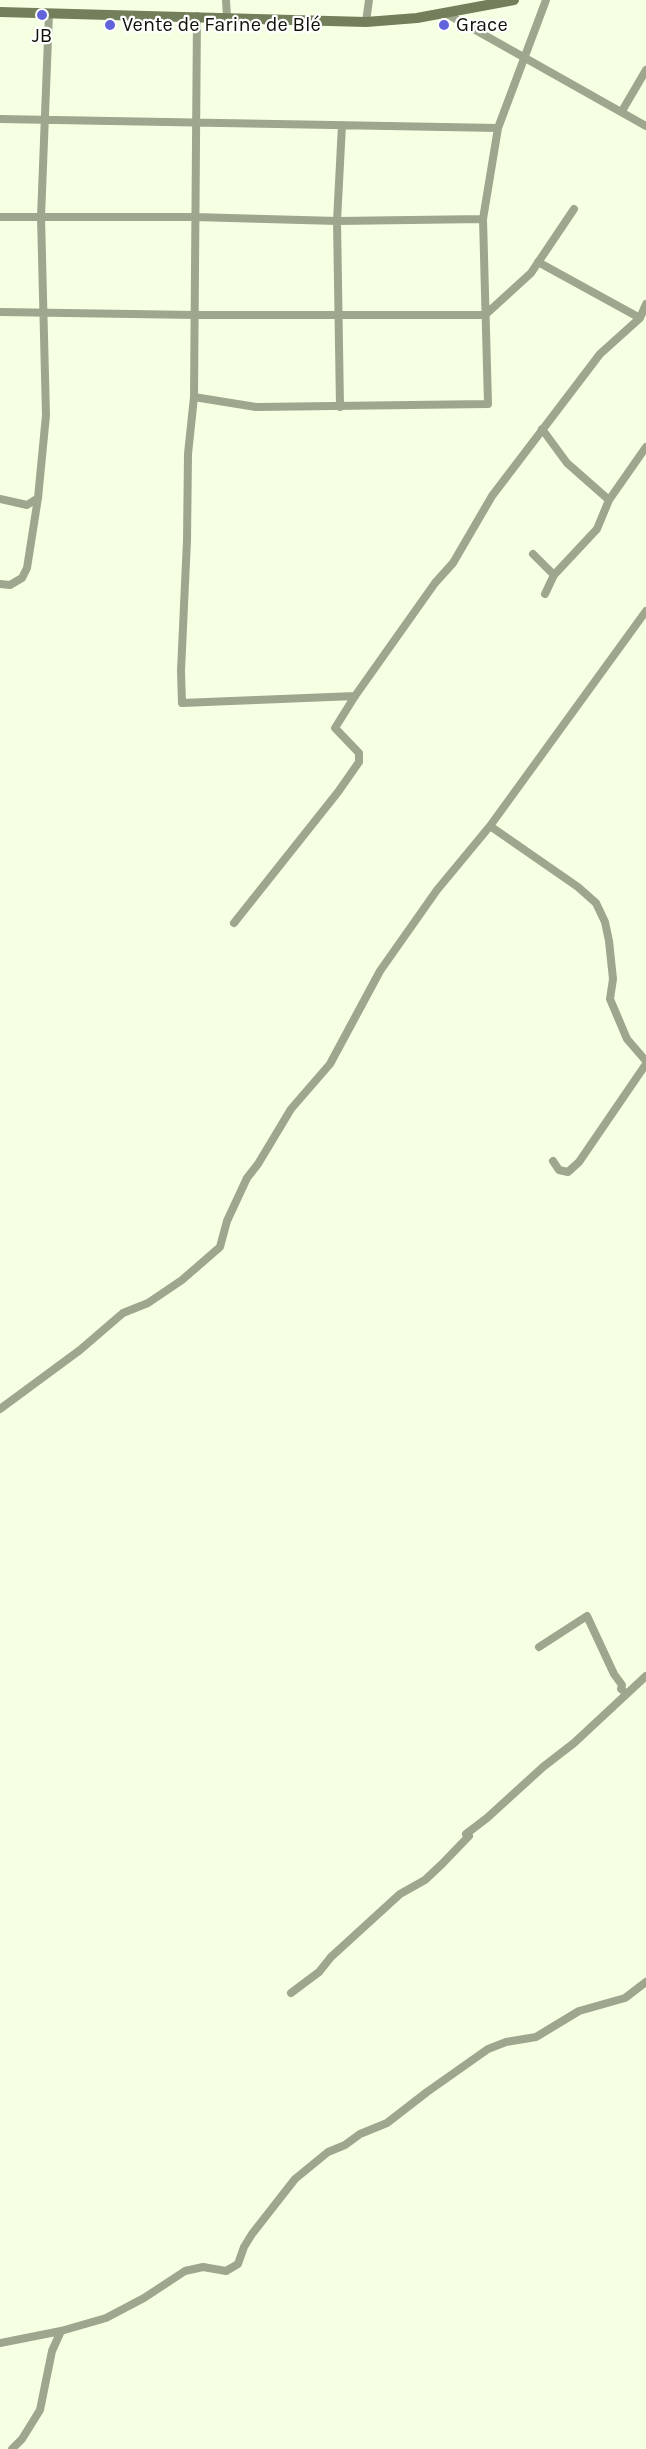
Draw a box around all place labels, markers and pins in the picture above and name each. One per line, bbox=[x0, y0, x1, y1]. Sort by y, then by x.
marker: JB bbox=[35, 8, 49, 22]
place label: Vente de Farine de Blé bbox=[122, 13, 321, 37]
place label: Grace bbox=[456, 13, 508, 37]
marker: Vente de Farine de Blé bbox=[103, 18, 117, 32]
marker: Grace bbox=[437, 18, 451, 32]
place label: JB bbox=[32, 24, 52, 48]

